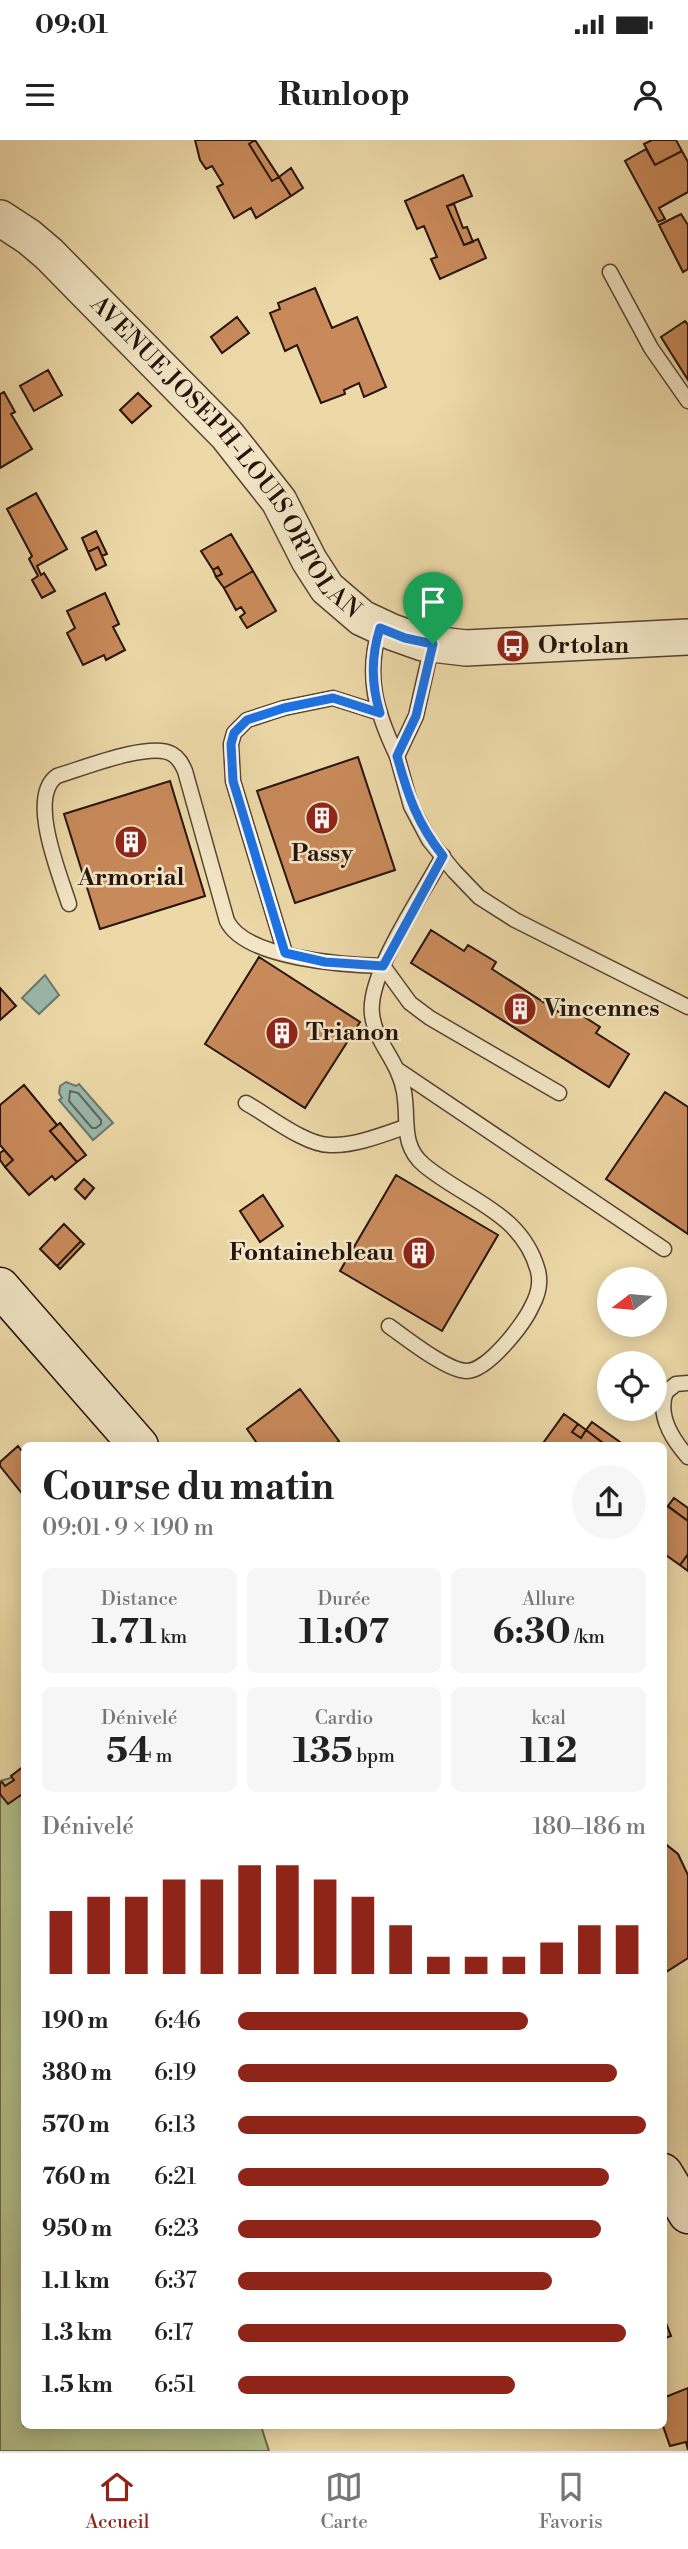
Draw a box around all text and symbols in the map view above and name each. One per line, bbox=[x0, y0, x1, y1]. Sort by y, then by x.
text: 09:01 bbox=[35, 9, 108, 41]
text: Runloop bbox=[278, 75, 410, 115]
icon: menu bbox=[21, 76, 59, 114]
icon: person bbox=[629, 76, 667, 114]
street label: AVENUE JOSEPH-LOUIS ORTOLAN bbox=[83, 289, 367, 625]
pin bbox=[403, 572, 463, 644]
icon: arrive bbox=[414, 583, 452, 621]
bus stop icon: Ortolan bbox=[494, 627, 532, 665]
place label: Ortolan bbox=[538, 631, 629, 661]
building icon: Passy bbox=[303, 799, 341, 837]
building icon: Armorial bbox=[112, 823, 150, 861]
place label: Passy bbox=[291, 839, 354, 869]
place label: Armorial bbox=[77, 863, 184, 893]
building icon: Vincennes bbox=[501, 990, 539, 1028]
place label: Vincennes bbox=[543, 994, 660, 1024]
building icon: Trianon bbox=[263, 1014, 301, 1052]
place label: Trianon bbox=[306, 1018, 399, 1048]
building icon: Fontainebleau bbox=[400, 1234, 438, 1272]
place label: Fontainebleau bbox=[229, 1238, 394, 1268]
north arrow bbox=[597, 1267, 667, 1337]
map controls bbox=[597, 1267, 667, 1421]
button: locate bbox=[597, 1351, 667, 1421]
text: Course du matin bbox=[42, 1464, 334, 1511]
button: share bbox=[572, 1465, 646, 1539]
text: 09:01 · 9 × 190 m bbox=[42, 1514, 214, 1542]
text: Distance bbox=[101, 1587, 178, 1611]
text: Durée bbox=[318, 1587, 370, 1611]
text: Allure bbox=[522, 1587, 575, 1611]
text: 1.71 bbox=[92, 1611, 157, 1654]
text: 11:07 bbox=[299, 1611, 389, 1654]
text: 6:30 bbox=[493, 1611, 571, 1654]
text: km bbox=[157, 1625, 187, 1649]
text: /km bbox=[571, 1625, 605, 1649]
text: Dénivelé bbox=[101, 1706, 177, 1730]
text: Cardio bbox=[315, 1706, 373, 1730]
text: kcal bbox=[531, 1706, 566, 1730]
text: 54 bbox=[106, 1730, 152, 1773]
text: 135 bbox=[293, 1730, 353, 1773]
text: 112 bbox=[520, 1730, 577, 1773]
text: m bbox=[152, 1744, 172, 1768]
text: bpm bbox=[353, 1744, 395, 1768]
text: Dénivelé bbox=[42, 1813, 134, 1841]
text: 180–186 m bbox=[532, 1813, 646, 1841]
text: 190 m bbox=[42, 2007, 109, 2035]
text: 6:46 bbox=[154, 2007, 201, 2035]
text: 380 m bbox=[42, 2059, 112, 2087]
text: 6:19 bbox=[154, 2059, 196, 2087]
text: 570 m bbox=[42, 2111, 110, 2139]
text: 6:13 bbox=[154, 2111, 196, 2139]
text: 760 m bbox=[42, 2163, 110, 2191]
text: 6:21 bbox=[154, 2163, 196, 2191]
text: 950 m bbox=[42, 2215, 112, 2243]
text: 6:23 bbox=[154, 2215, 199, 2243]
text: 1.1 km bbox=[42, 2267, 110, 2295]
text: 6:37 bbox=[154, 2267, 197, 2295]
text: 1.3 km bbox=[42, 2319, 112, 2347]
text: 6:17 bbox=[154, 2319, 193, 2347]
text: 1.5 km bbox=[42, 2371, 113, 2399]
text: 6:51 bbox=[154, 2371, 196, 2399]
tab: Accueil bbox=[85, 2468, 149, 2534]
tab: Carte bbox=[320, 2468, 368, 2534]
tab: Favoris bbox=[539, 2468, 603, 2534]

